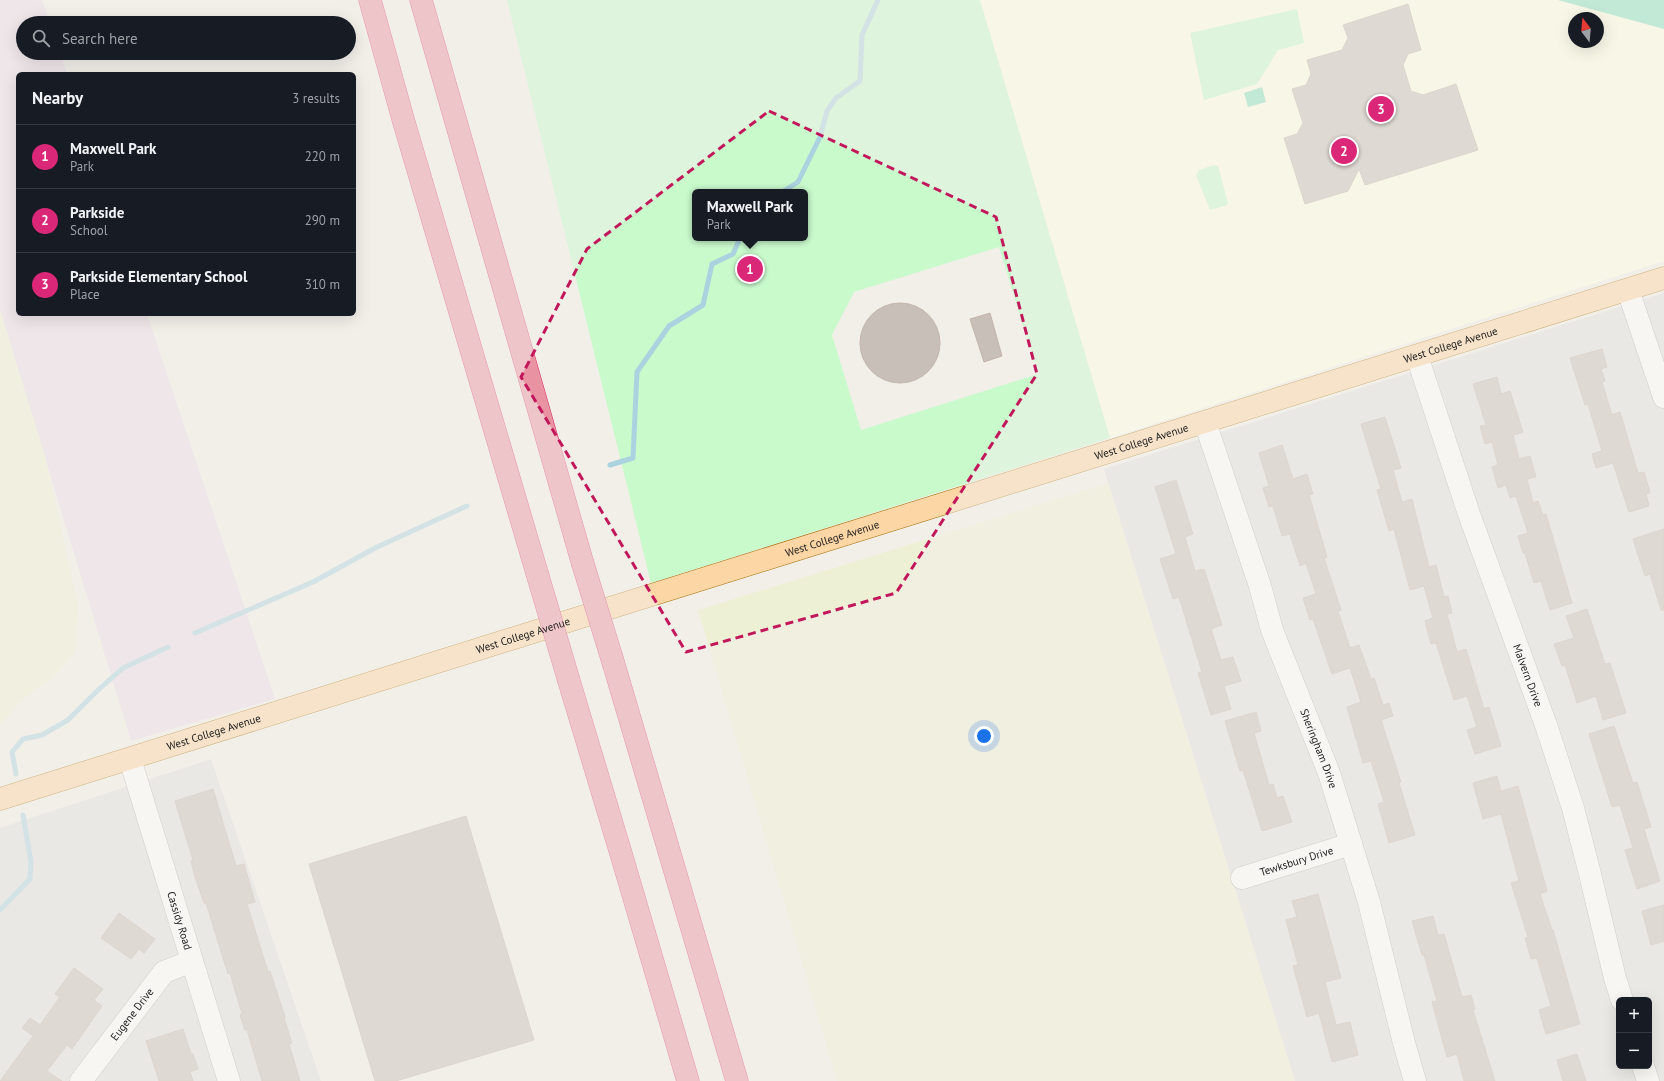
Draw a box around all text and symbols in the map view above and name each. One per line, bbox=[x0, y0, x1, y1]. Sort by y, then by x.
north arrow bbox=[1568, 12, 1604, 48]
search box bbox=[16, 16, 356, 60]
icon: search bbox=[30, 27, 52, 49]
text: Search here bbox=[62, 29, 138, 48]
text: Nearby bbox=[32, 87, 83, 109]
text: 3 results bbox=[292, 90, 340, 107]
pin: 3 bbox=[1368, 94, 1394, 124]
pin: 2 bbox=[1331, 136, 1357, 166]
text: Maxwell Park bbox=[70, 139, 156, 158]
text: 1 bbox=[41, 148, 49, 165]
text: 220 m bbox=[305, 148, 340, 165]
text: Park bbox=[70, 158, 94, 175]
popup bbox=[692, 189, 808, 241]
text: Maxwell Park bbox=[707, 197, 793, 216]
text: Parkside bbox=[70, 203, 124, 222]
text: 2 bbox=[41, 212, 49, 229]
text: 290 m bbox=[305, 212, 340, 229]
text: Park bbox=[707, 216, 731, 233]
text: School bbox=[70, 222, 108, 239]
pin: 1 bbox=[737, 254, 763, 284]
text: Parkside Elementary School bbox=[70, 267, 247, 286]
text: 3 bbox=[41, 276, 49, 293]
text: 310 m bbox=[305, 276, 340, 293]
text: Place bbox=[70, 286, 100, 303]
street label: West College Avenue bbox=[1402, 323, 1500, 366]
street label: West College Avenue bbox=[1093, 420, 1191, 463]
street label: West College Avenue bbox=[783, 517, 881, 560]
street label: West College Avenue bbox=[474, 614, 572, 657]
street label: Malvern Drive bbox=[1510, 642, 1546, 709]
street label: Sheringham Drive bbox=[1297, 707, 1340, 790]
street label: West College Avenue bbox=[165, 711, 263, 753]
your location bbox=[974, 726, 994, 746]
street label: Tewksbury Drive bbox=[1258, 843, 1335, 879]
street label: Cassidy Road bbox=[164, 889, 195, 952]
street label: Eugene Drive bbox=[107, 985, 157, 1043]
map controls bbox=[1616, 997, 1652, 1069]
button: + bbox=[1616, 997, 1652, 1033]
button: − bbox=[1616, 1033, 1652, 1069]

